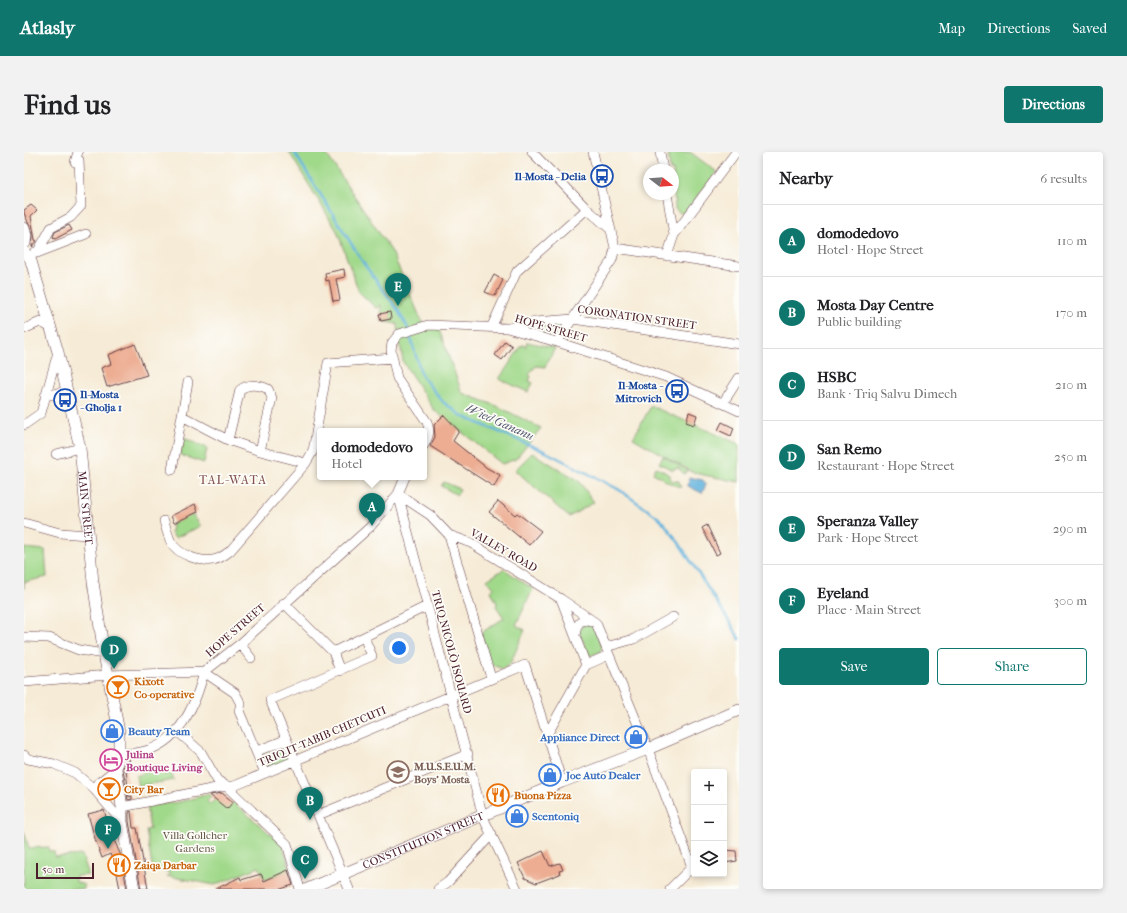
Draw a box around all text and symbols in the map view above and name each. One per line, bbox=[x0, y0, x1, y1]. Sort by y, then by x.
text: Atlasly bbox=[20, 17, 75, 39]
text: Map bbox=[938, 20, 965, 37]
text: Directions bbox=[987, 20, 1050, 37]
text: Saved bbox=[1072, 20, 1107, 37]
button: Directions bbox=[1004, 86, 1103, 123]
text: Find us bbox=[24, 88, 111, 121]
bus stop icon: Il-Mosta - Delia bbox=[589, 163, 615, 189]
north arrow bbox=[643, 164, 679, 200]
text: Nearby bbox=[779, 168, 833, 188]
place label: Il-Mosta - Delia bbox=[514, 170, 587, 183]
text: 6 results bbox=[1040, 171, 1087, 186]
text: domodedovo bbox=[817, 224, 899, 242]
text: A bbox=[788, 233, 796, 248]
text: 110 m bbox=[1057, 233, 1087, 248]
text: Hotel · Hope Street bbox=[817, 242, 924, 257]
pin: E bbox=[385, 273, 411, 306]
text: Mosta Day Centre bbox=[817, 296, 934, 314]
street label: CORONATION STREET bbox=[577, 303, 698, 332]
text: B bbox=[788, 305, 796, 320]
text: 170 m bbox=[1055, 305, 1087, 320]
street label: HOPE STREET bbox=[513, 312, 589, 345]
text: Public building bbox=[817, 314, 902, 329]
text: HSBC bbox=[817, 368, 856, 386]
text: C bbox=[788, 377, 796, 392]
text: 210 m bbox=[1055, 377, 1087, 392]
bus stop icon: Il-Mosta - Mitrovich bbox=[664, 378, 690, 404]
place label: Il-Mosta - Mitrovich bbox=[614, 379, 664, 405]
text: Bank · Triq Salvu Dimech bbox=[817, 386, 957, 401]
bus stop icon: Il-Mosta - Għolja 1 bbox=[52, 387, 78, 413]
place label: Il-Mosta - Għolja 1 bbox=[80, 388, 122, 414]
water label: Wied Gananu bbox=[464, 401, 536, 443]
popup bbox=[317, 428, 427, 480]
text: domodedovo bbox=[331, 438, 413, 456]
text: San Remo bbox=[817, 440, 882, 458]
text: D bbox=[787, 449, 797, 464]
text: 250 m bbox=[1054, 449, 1087, 464]
text: Hotel bbox=[331, 456, 362, 471]
text: Restaurant · Hope Street bbox=[817, 458, 955, 473]
street label: MAIN STREET bbox=[75, 470, 95, 546]
district label: TAL-WATA bbox=[199, 473, 267, 487]
pin: A bbox=[359, 493, 385, 526]
text: Speranza Valley bbox=[817, 512, 918, 530]
text: E bbox=[788, 521, 796, 536]
text: 290 m bbox=[1053, 521, 1087, 536]
street label: VALLEY ROAD bbox=[467, 526, 540, 575]
text: Park · Hope Street bbox=[817, 530, 918, 545]
text: Eyeland bbox=[817, 584, 869, 602]
street label: TRIQ NICOLÒ ISOUARD bbox=[429, 589, 474, 715]
text: F bbox=[789, 593, 795, 608]
text: 300 m bbox=[1054, 593, 1087, 608]
street label: HOPE STREET bbox=[203, 601, 268, 660]
text: Place · Main Street bbox=[817, 602, 921, 617]
pin: D bbox=[101, 636, 127, 669]
your location bbox=[389, 638, 409, 658]
button: Save bbox=[779, 648, 929, 685]
button: Share bbox=[937, 648, 1087, 685]
bar icon: Kixott Co-operative bbox=[105, 674, 131, 700]
place label: Kixott Co-operative bbox=[134, 675, 195, 701]
street label: TRIQ IT-TABIB CHETCUTI bbox=[256, 703, 389, 769]
shop icon: Beauty Team bbox=[99, 718, 125, 744]
shop icon: Appliance Direct bbox=[623, 724, 649, 750]
place label: Beauty Team bbox=[128, 725, 191, 738]
place label: Appliance Direct bbox=[539, 731, 621, 744]
hotel icon: Julina Boutique Living bbox=[98, 747, 124, 773]
place label: Julina Boutique Living bbox=[125, 748, 203, 774]
school or university icon: M.U.S.E.U.M. Boys' Mosta bbox=[385, 759, 411, 785]
place label: M.U.S.E.U.M. Boys' Mosta bbox=[413, 760, 476, 786]
shop icon: Joe Auto Dealer bbox=[537, 762, 563, 788]
place label: Joe Auto Dealer bbox=[565, 769, 641, 782]
map controls bbox=[691, 769, 727, 877]
button: + bbox=[691, 769, 727, 805]
bar icon: City Bar bbox=[96, 776, 122, 802]
restaurant icon: Buona Pizza bbox=[485, 782, 511, 808]
place label: City Bar bbox=[124, 783, 164, 796]
pin: B bbox=[297, 787, 323, 820]
place label: Buona Pizza bbox=[514, 789, 572, 802]
shop icon: Scentoniq bbox=[504, 803, 530, 829]
button: − bbox=[691, 805, 727, 841]
street label: CONSTITUTION STREET bbox=[361, 809, 487, 872]
place label: Scentoniq bbox=[532, 810, 580, 823]
pin: F bbox=[95, 816, 121, 849]
park label: Villa Gollcher Gardens bbox=[162, 829, 227, 855]
button: layers bbox=[691, 841, 727, 877]
pin: C bbox=[292, 846, 318, 879]
restaurant icon: Zaiqa Darbar bbox=[106, 852, 132, 878]
place label: Zaiqa Darbar bbox=[134, 859, 197, 872]
scale bar bbox=[36, 861, 94, 880]
text: 50 m bbox=[42, 863, 64, 876]

